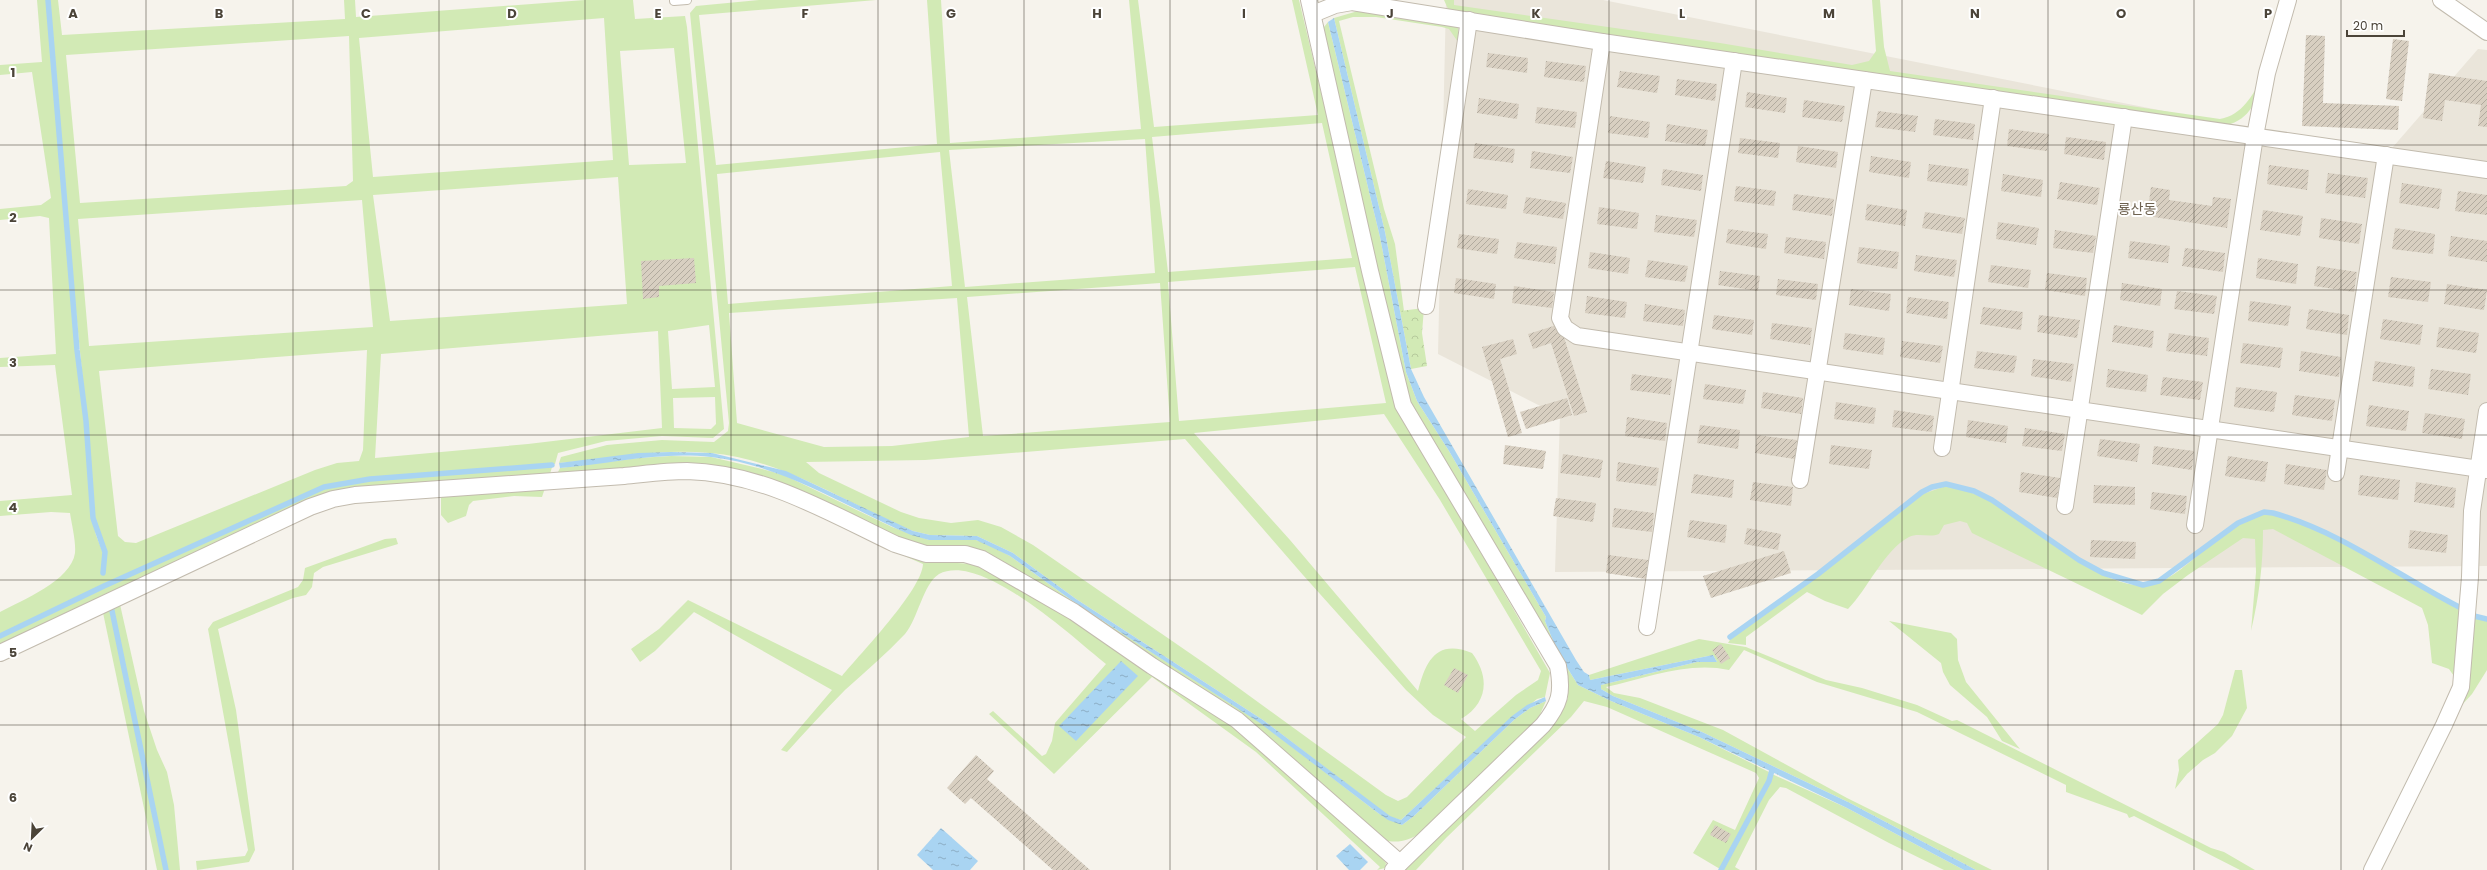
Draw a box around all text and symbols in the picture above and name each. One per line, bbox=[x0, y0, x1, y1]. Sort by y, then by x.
text: A bbox=[68, 4, 78, 23]
text: B bbox=[215, 4, 224, 23]
text: C bbox=[361, 4, 371, 23]
text: D bbox=[507, 4, 517, 23]
text: E bbox=[654, 4, 662, 23]
text: F bbox=[801, 4, 809, 23]
text: G bbox=[946, 4, 956, 23]
text: H bbox=[1092, 4, 1102, 23]
text: I bbox=[1242, 4, 1246, 23]
text: J bbox=[1386, 4, 1394, 23]
text: K bbox=[1531, 4, 1541, 23]
text: L bbox=[1679, 4, 1685, 23]
text: M bbox=[1823, 4, 1835, 23]
text: N bbox=[1970, 4, 1980, 23]
text: O bbox=[2116, 4, 2126, 23]
text: P bbox=[2264, 4, 2272, 23]
scale bar bbox=[2347, 12, 2404, 38]
text: 20 m bbox=[2353, 17, 2383, 34]
text: 1 bbox=[11, 63, 15, 82]
district label: 룡산동 bbox=[2118, 199, 2156, 219]
text: 2 bbox=[9, 208, 17, 227]
text: 3 bbox=[9, 353, 17, 372]
text: 4 bbox=[9, 498, 18, 517]
text: 5 bbox=[9, 643, 17, 662]
text: 6 bbox=[9, 788, 17, 807]
north arrow bbox=[12, 818, 52, 858]
text: N bbox=[21, 838, 35, 856]

